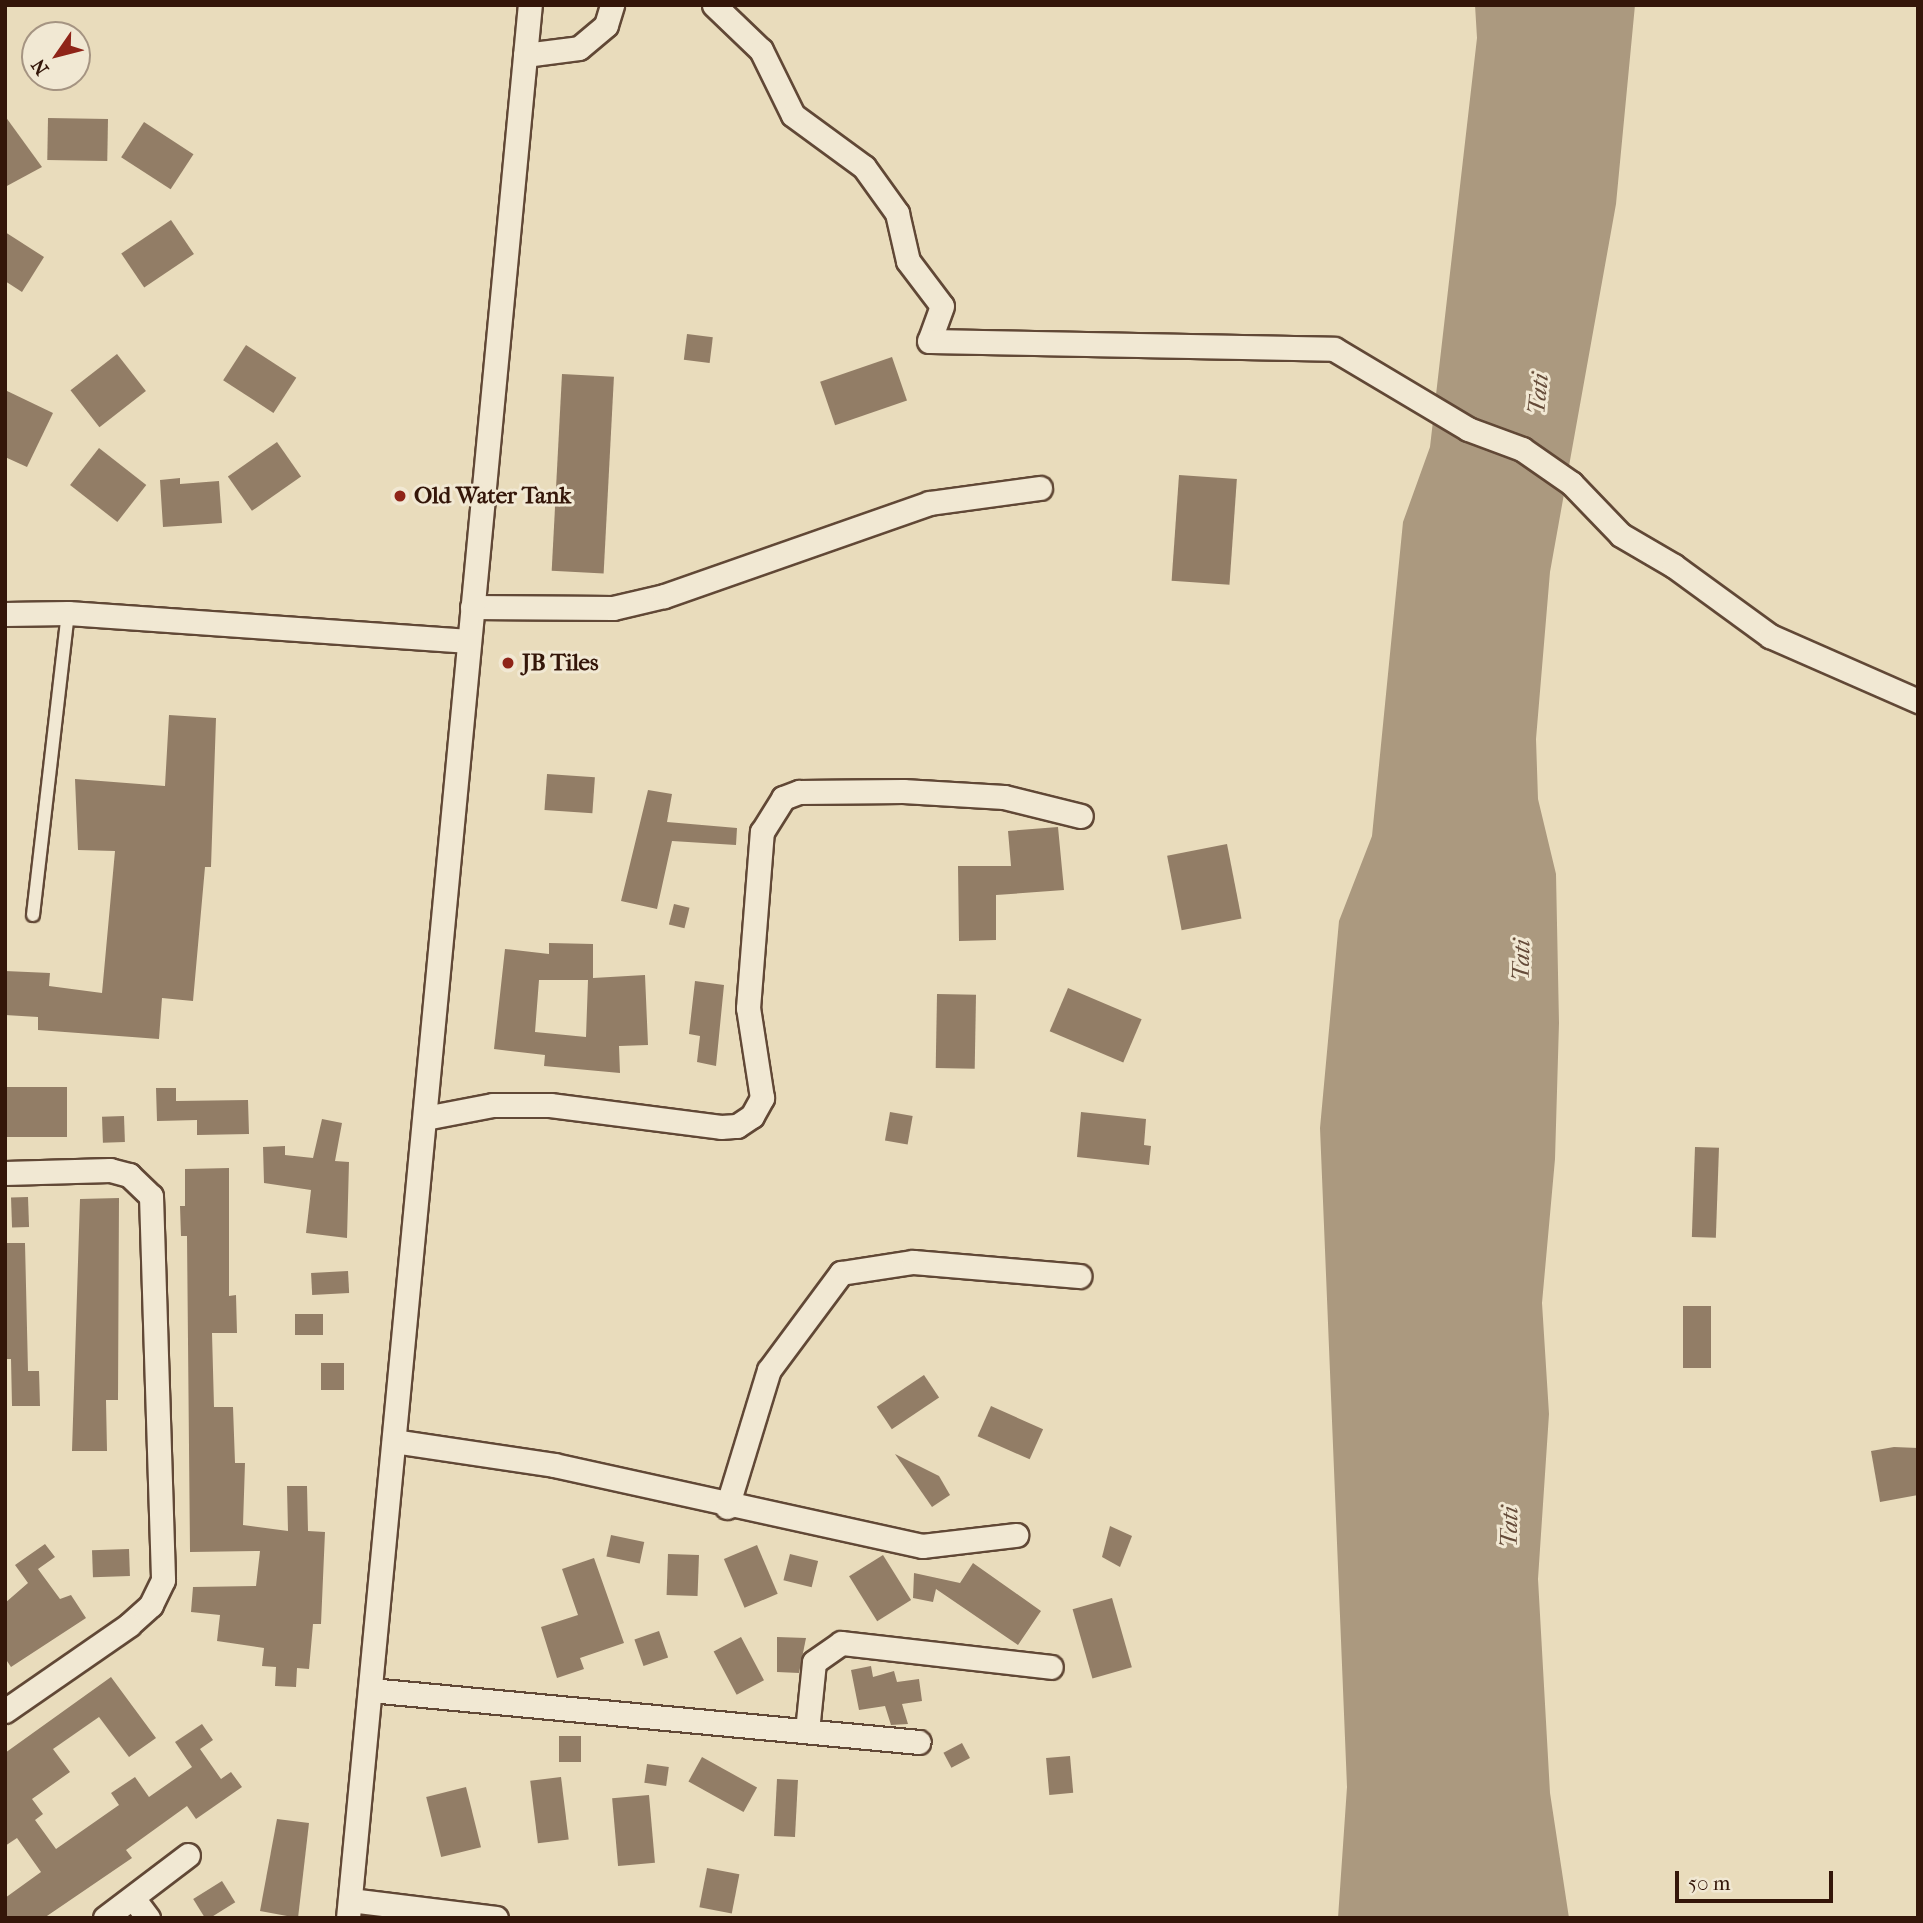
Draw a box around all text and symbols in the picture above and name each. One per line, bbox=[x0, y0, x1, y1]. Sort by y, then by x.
north arrow bbox=[21, 21, 91, 91]
text: N bbox=[27, 55, 54, 79]
water label: Tati bbox=[1523, 372, 1555, 416]
place label: Old Water Tank bbox=[414, 482, 571, 510]
marker: Old Water Tank bbox=[392, 488, 408, 504]
place label: JB Tiles bbox=[522, 649, 598, 677]
marker: JB Tiles bbox=[500, 655, 516, 671]
water label: Tati bbox=[1507, 939, 1537, 981]
water label: Tati bbox=[1495, 1506, 1525, 1548]
scale bar bbox=[1678, 1856, 1836, 1900]
text: 50 m bbox=[1688, 1871, 1731, 1895]

